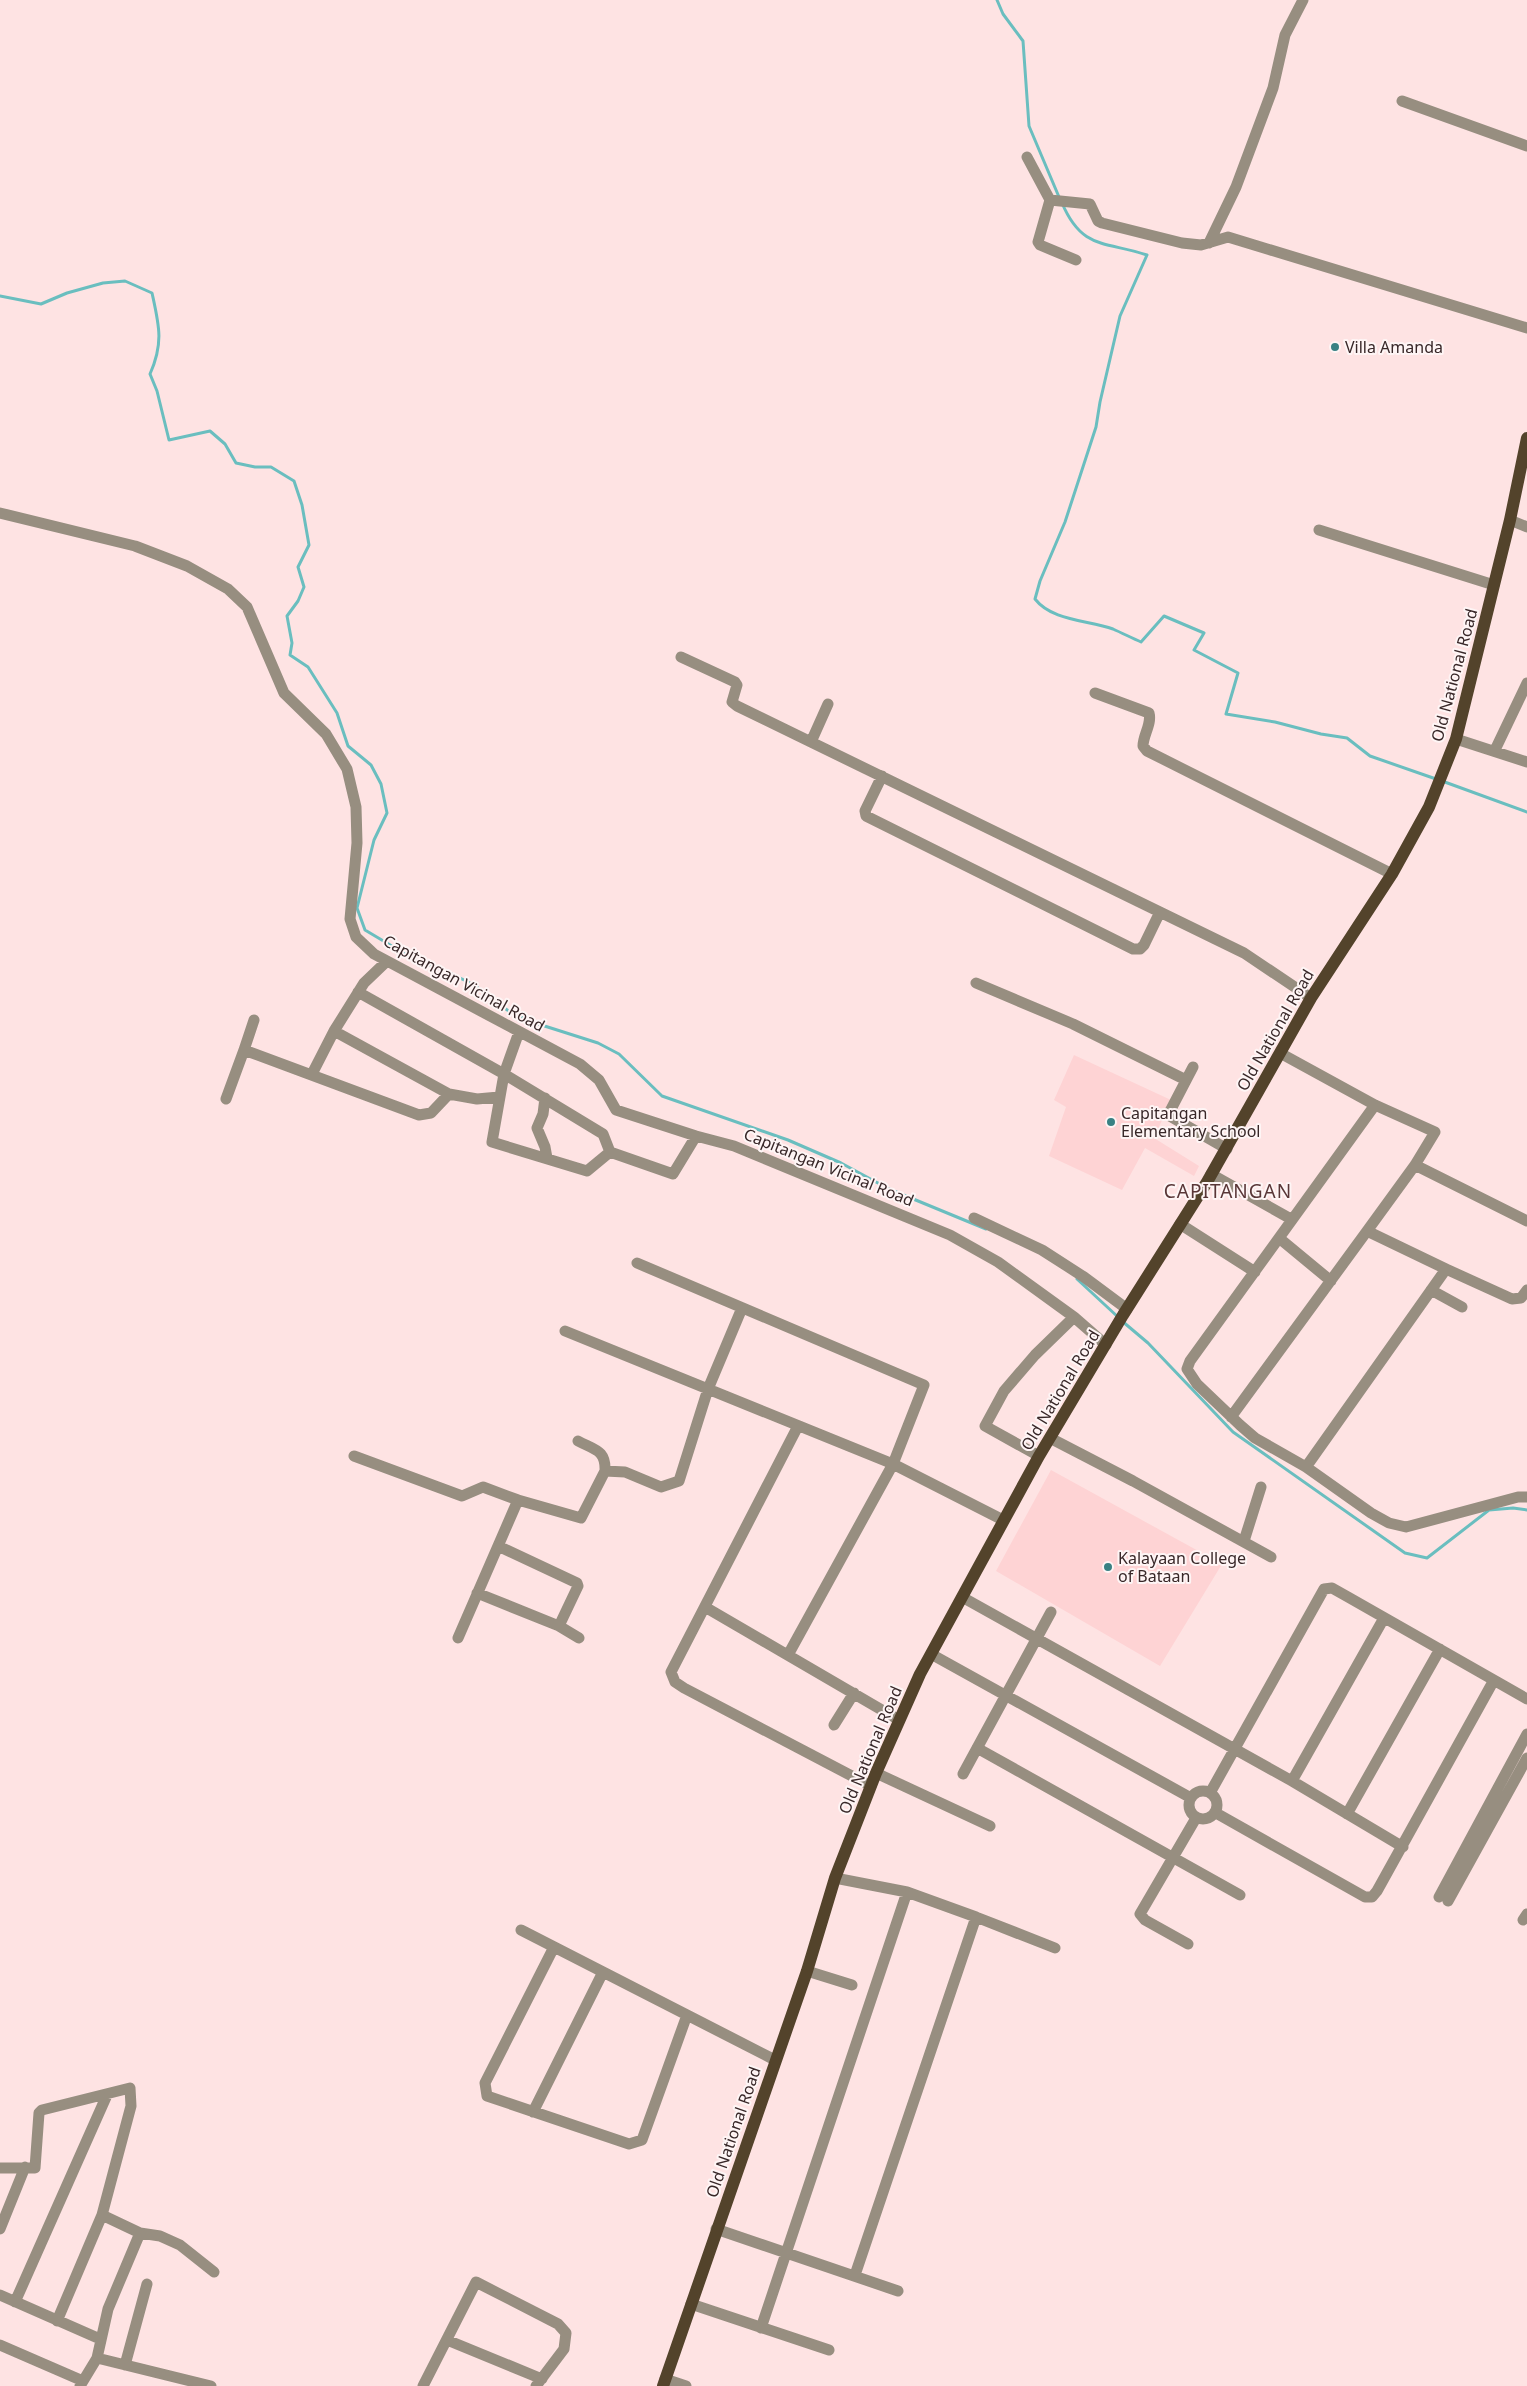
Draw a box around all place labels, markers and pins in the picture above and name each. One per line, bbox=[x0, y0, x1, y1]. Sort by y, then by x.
place label: Villa Amanda bbox=[1345, 336, 1443, 358]
marker: Villa Amanda bbox=[1329, 341, 1341, 353]
place label: Capitangan Elementary School bbox=[1121, 1102, 1260, 1142]
marker: Capitangan Elementary School bbox=[1105, 1116, 1117, 1128]
place label: Kalayaan College of Bataan bbox=[1118, 1547, 1246, 1587]
marker: Kalayaan College of Bataan bbox=[1102, 1561, 1114, 1573]

